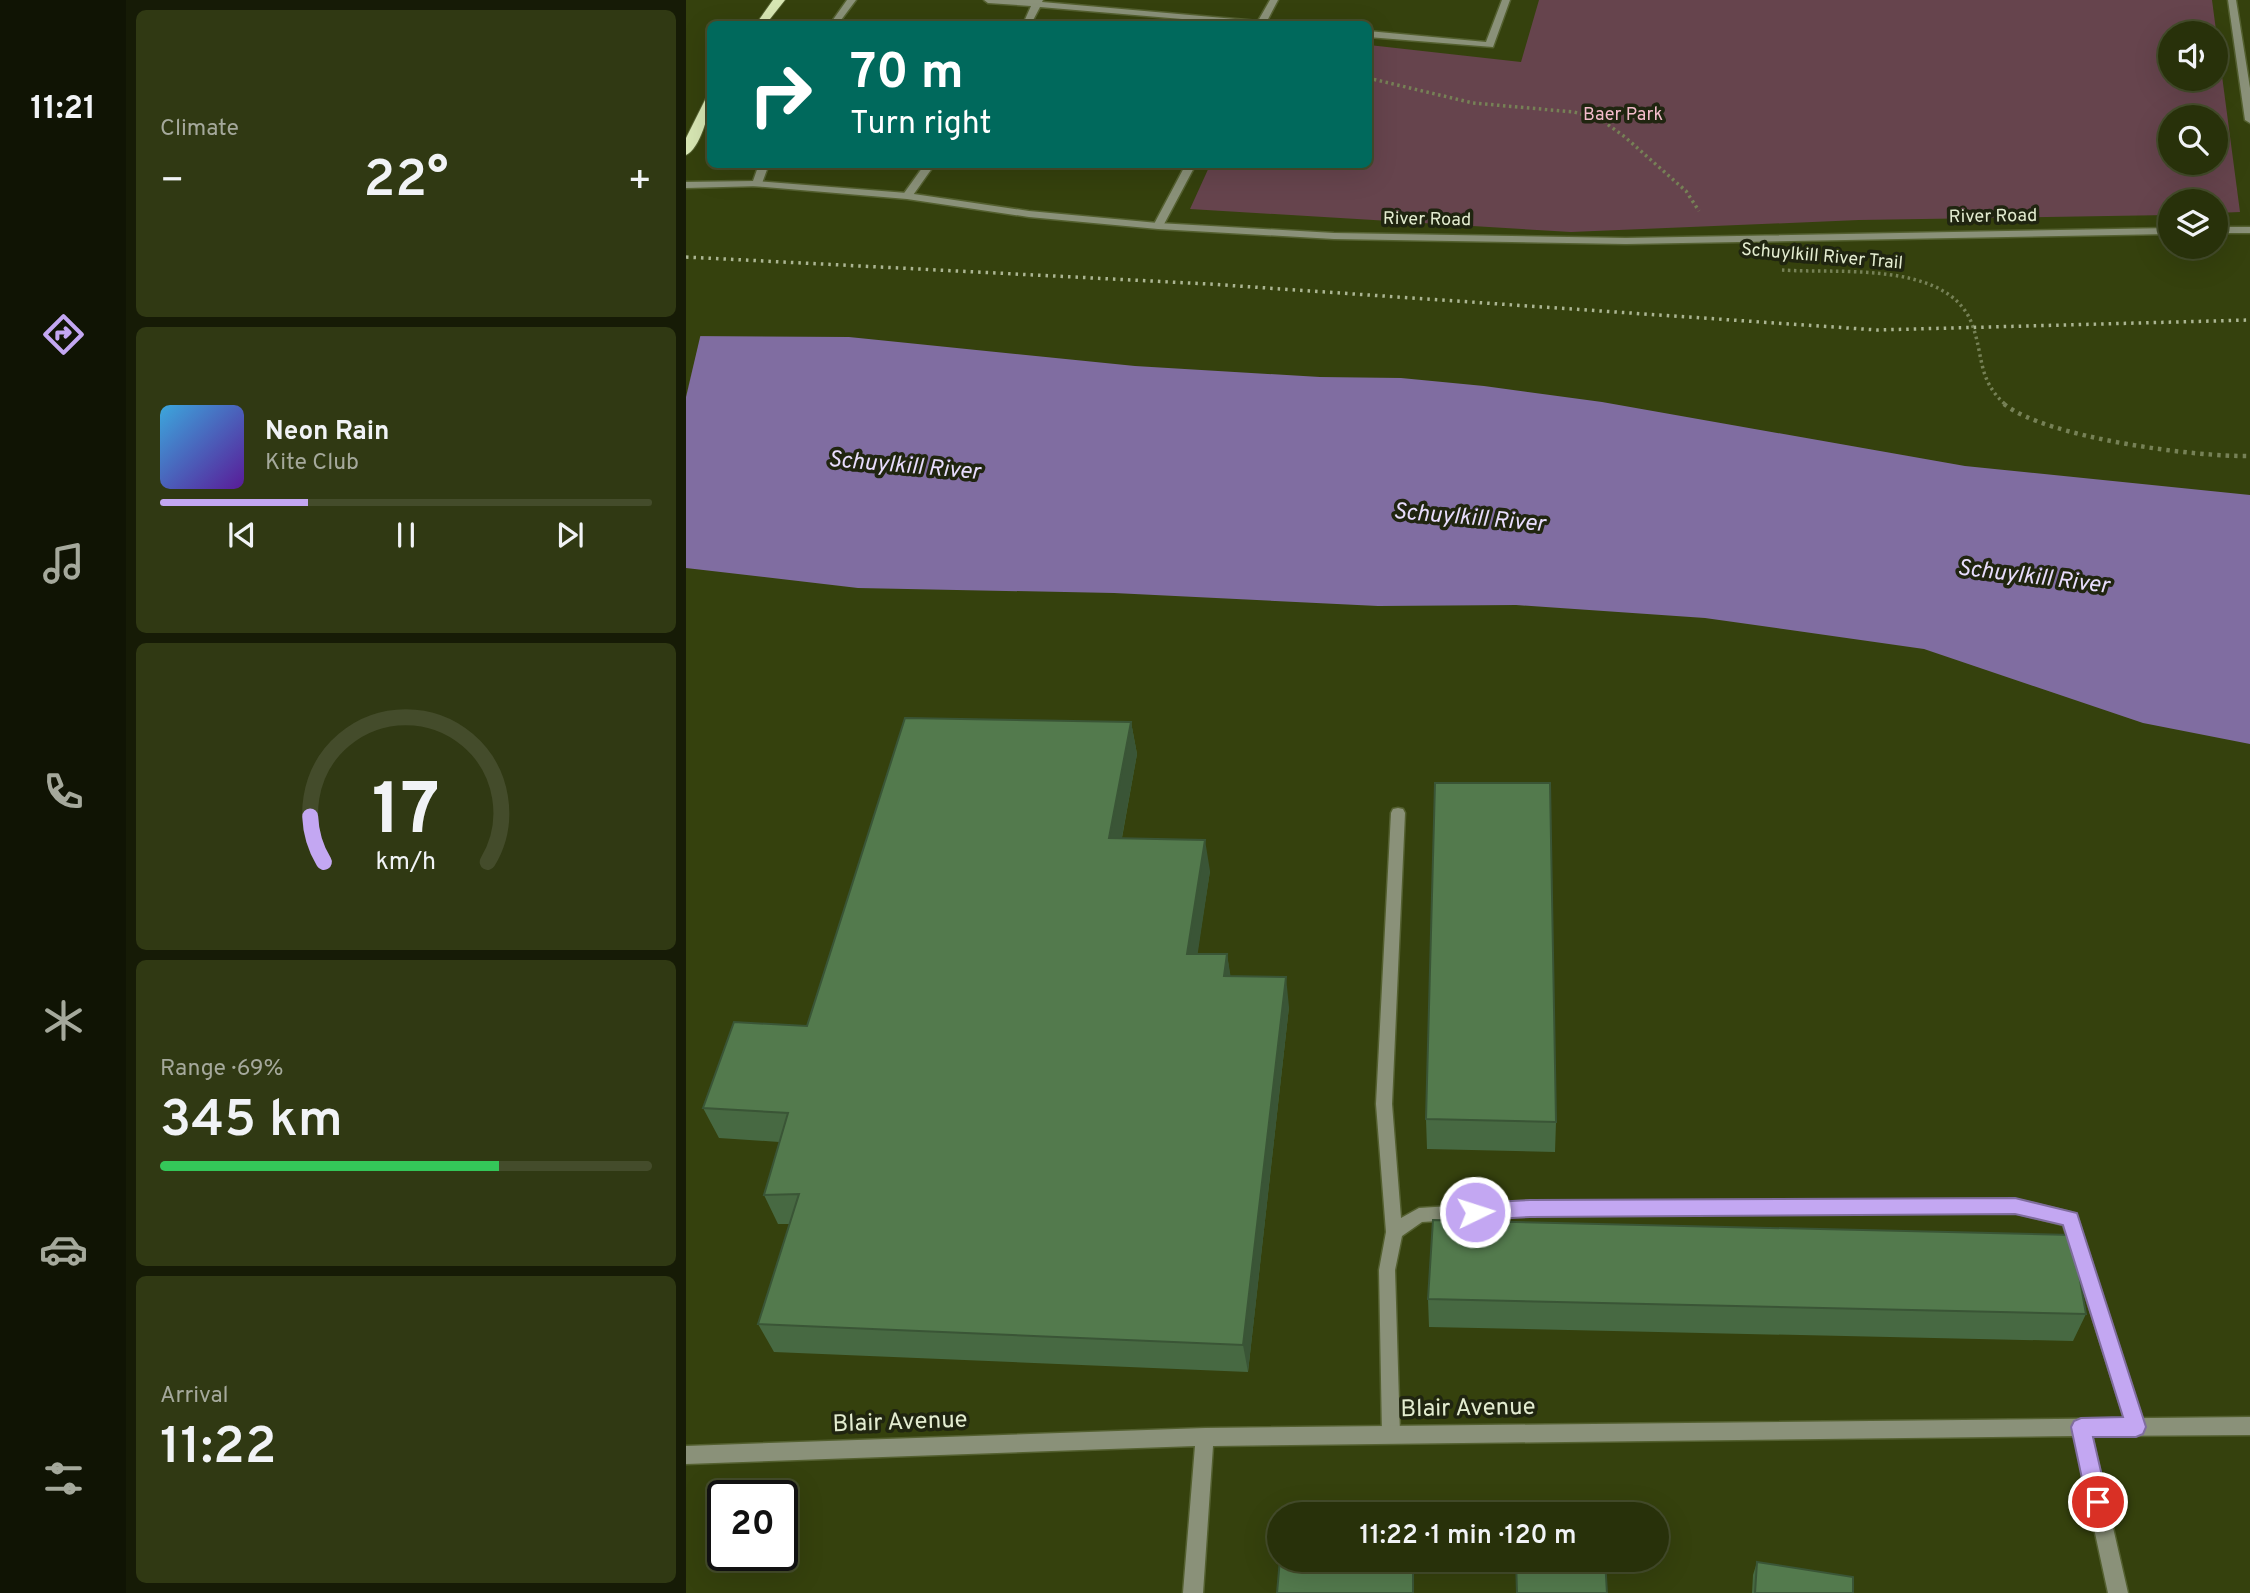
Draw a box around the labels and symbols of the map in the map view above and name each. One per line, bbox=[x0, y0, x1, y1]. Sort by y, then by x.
park label: Baer Park bbox=[1583, 104, 1663, 127]
street label: River Road bbox=[1949, 205, 2037, 229]
street label: River Road bbox=[1383, 208, 1471, 232]
street label: Schuylkill River Trail bbox=[1740, 238, 1904, 276]
water label: Schuylkill River bbox=[827, 446, 984, 488]
water label: Schuylkill River bbox=[1392, 498, 1549, 540]
water label: Schuylkill River bbox=[1955, 554, 2113, 602]
position arrow bbox=[1438, 1175, 1512, 1249]
street label: Blair Avenue bbox=[1400, 1393, 1536, 1425]
street label: Blair Avenue bbox=[832, 1406, 968, 1440]
pin bbox=[2068, 1472, 2128, 1532]
speed limit sign: 20 bbox=[707, 1480, 798, 1571]

